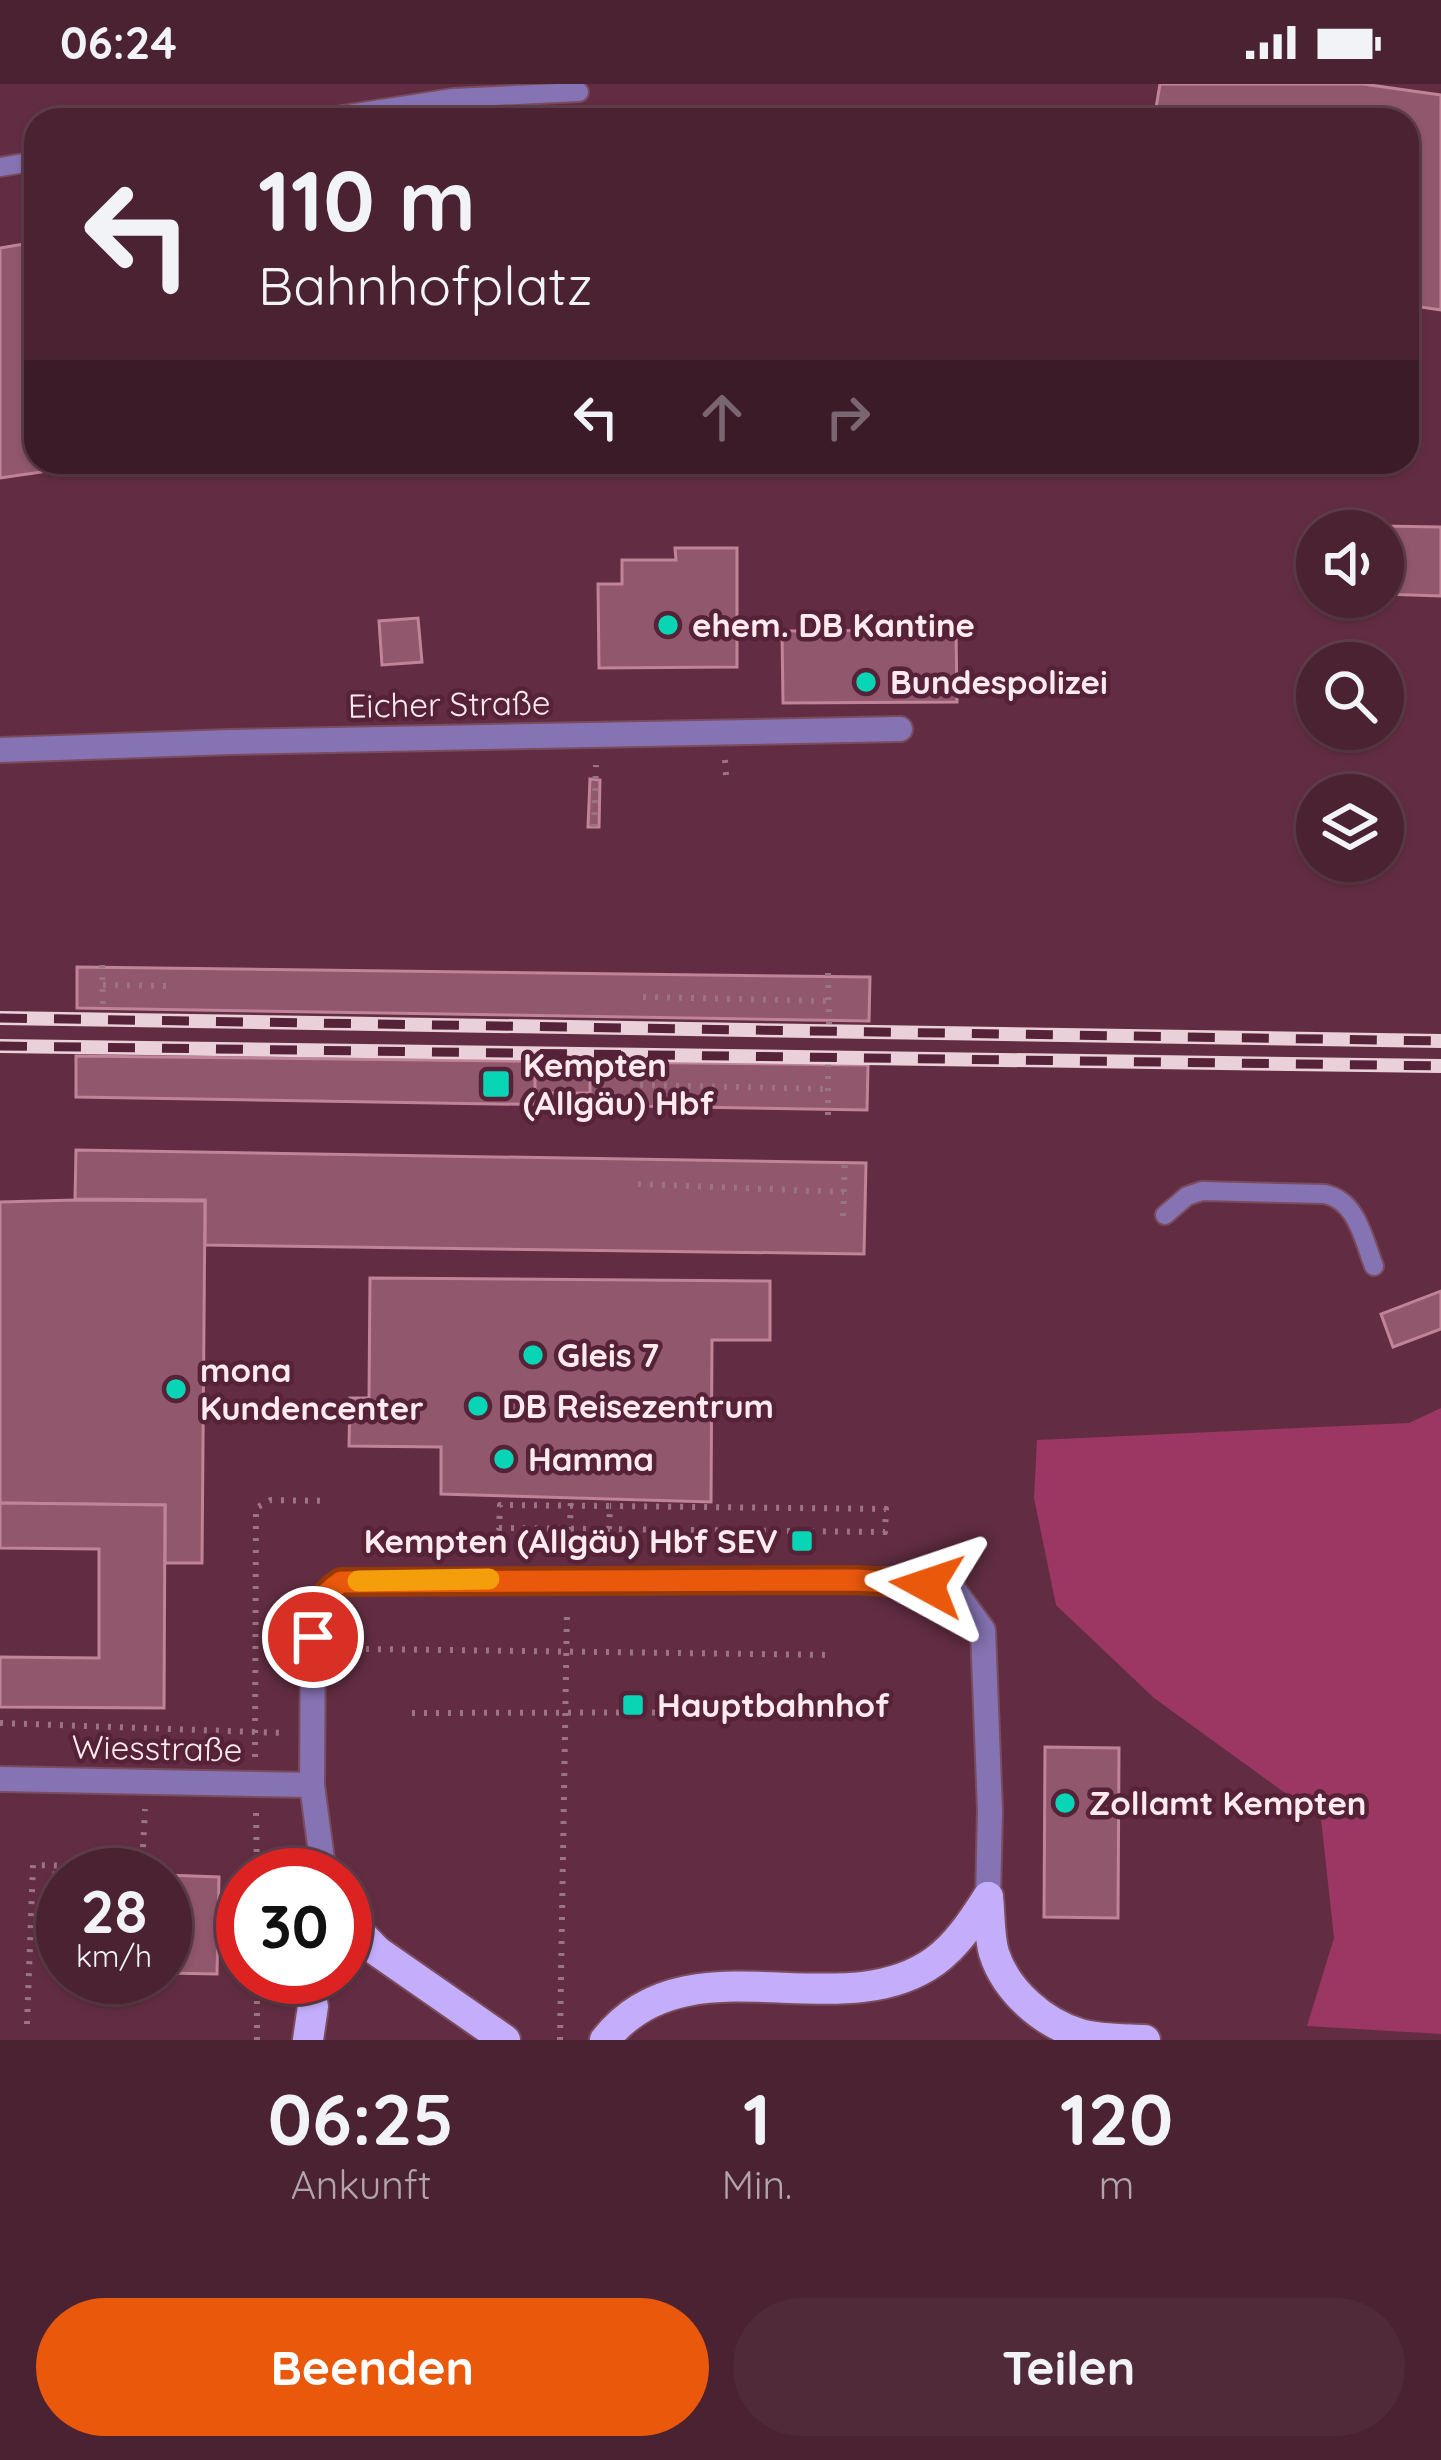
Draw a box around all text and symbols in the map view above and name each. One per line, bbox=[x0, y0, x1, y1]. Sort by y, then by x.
text: 06:24 bbox=[60, 14, 177, 70]
text: 110 m bbox=[258, 147, 476, 252]
icon: left bbox=[60, 156, 216, 312]
text: Bahnhofplatz bbox=[258, 251, 593, 319]
icon: left bbox=[563, 384, 629, 450]
icon: ahead bbox=[689, 384, 755, 450]
icon: right bbox=[815, 384, 881, 450]
map controls bbox=[1296, 510, 1404, 882]
button: sound bbox=[1296, 510, 1404, 618]
place label: ehem. DB Kantine bbox=[692, 604, 975, 645]
marker: ehem. DB Kantine bbox=[655, 612, 681, 638]
button: search bbox=[1296, 642, 1404, 750]
place label: Bundespolizei bbox=[890, 661, 1108, 702]
marker: Bundespolizei bbox=[853, 669, 879, 695]
street label: Eicher Straße bbox=[347, 681, 551, 726]
button: layers bbox=[1296, 774, 1404, 882]
place label: Kempten (Allgäu) Hbf bbox=[523, 1044, 714, 1123]
marker: Kempten (Allgäu) Hbf bbox=[480, 1068, 512, 1100]
place label: Gleis 7 bbox=[557, 1334, 659, 1375]
marker: Gleis 7 bbox=[520, 1342, 546, 1368]
place label: mona Kundencenter bbox=[200, 1349, 424, 1428]
marker: mona Kundencenter bbox=[163, 1376, 189, 1402]
place label: DB Reisezentrum bbox=[502, 1385, 774, 1426]
marker: DB Reisezentrum bbox=[465, 1393, 491, 1419]
place label: Hamma bbox=[528, 1438, 654, 1479]
marker: Hamma bbox=[491, 1446, 517, 1472]
place label: Kempten (Allgäu) Hbf SEV bbox=[364, 1520, 778, 1561]
position arrow bbox=[864, 1522, 990, 1648]
marker: Kempten (Allgäu) Hbf SEV bbox=[789, 1528, 815, 1554]
pin bbox=[262, 1586, 364, 1688]
icon: arrive bbox=[280, 1604, 346, 1670]
place label: Hauptbahnhof bbox=[657, 1684, 890, 1725]
marker: Hauptbahnhof bbox=[620, 1692, 646, 1718]
street label: Wiesstraße bbox=[71, 1726, 243, 1769]
place label: Zollamt Kempten bbox=[1089, 1782, 1367, 1823]
marker: Zollamt Kempten bbox=[1052, 1790, 1078, 1816]
speed limit sign: 30 bbox=[216, 1848, 372, 2004]
text: 28 bbox=[80, 1873, 148, 1948]
text: km/h bbox=[76, 1937, 152, 1975]
text: 06:25 bbox=[268, 2073, 454, 2163]
text: 1 bbox=[743, 2073, 771, 2163]
text: 120 bbox=[1060, 2073, 1173, 2163]
text: Ankunft bbox=[291, 2160, 431, 2209]
text: Min. bbox=[722, 2160, 792, 2209]
text: m bbox=[1099, 2160, 1134, 2209]
button: Beenden bbox=[36, 2298, 709, 2436]
button: Teilen bbox=[733, 2298, 1405, 2436]

